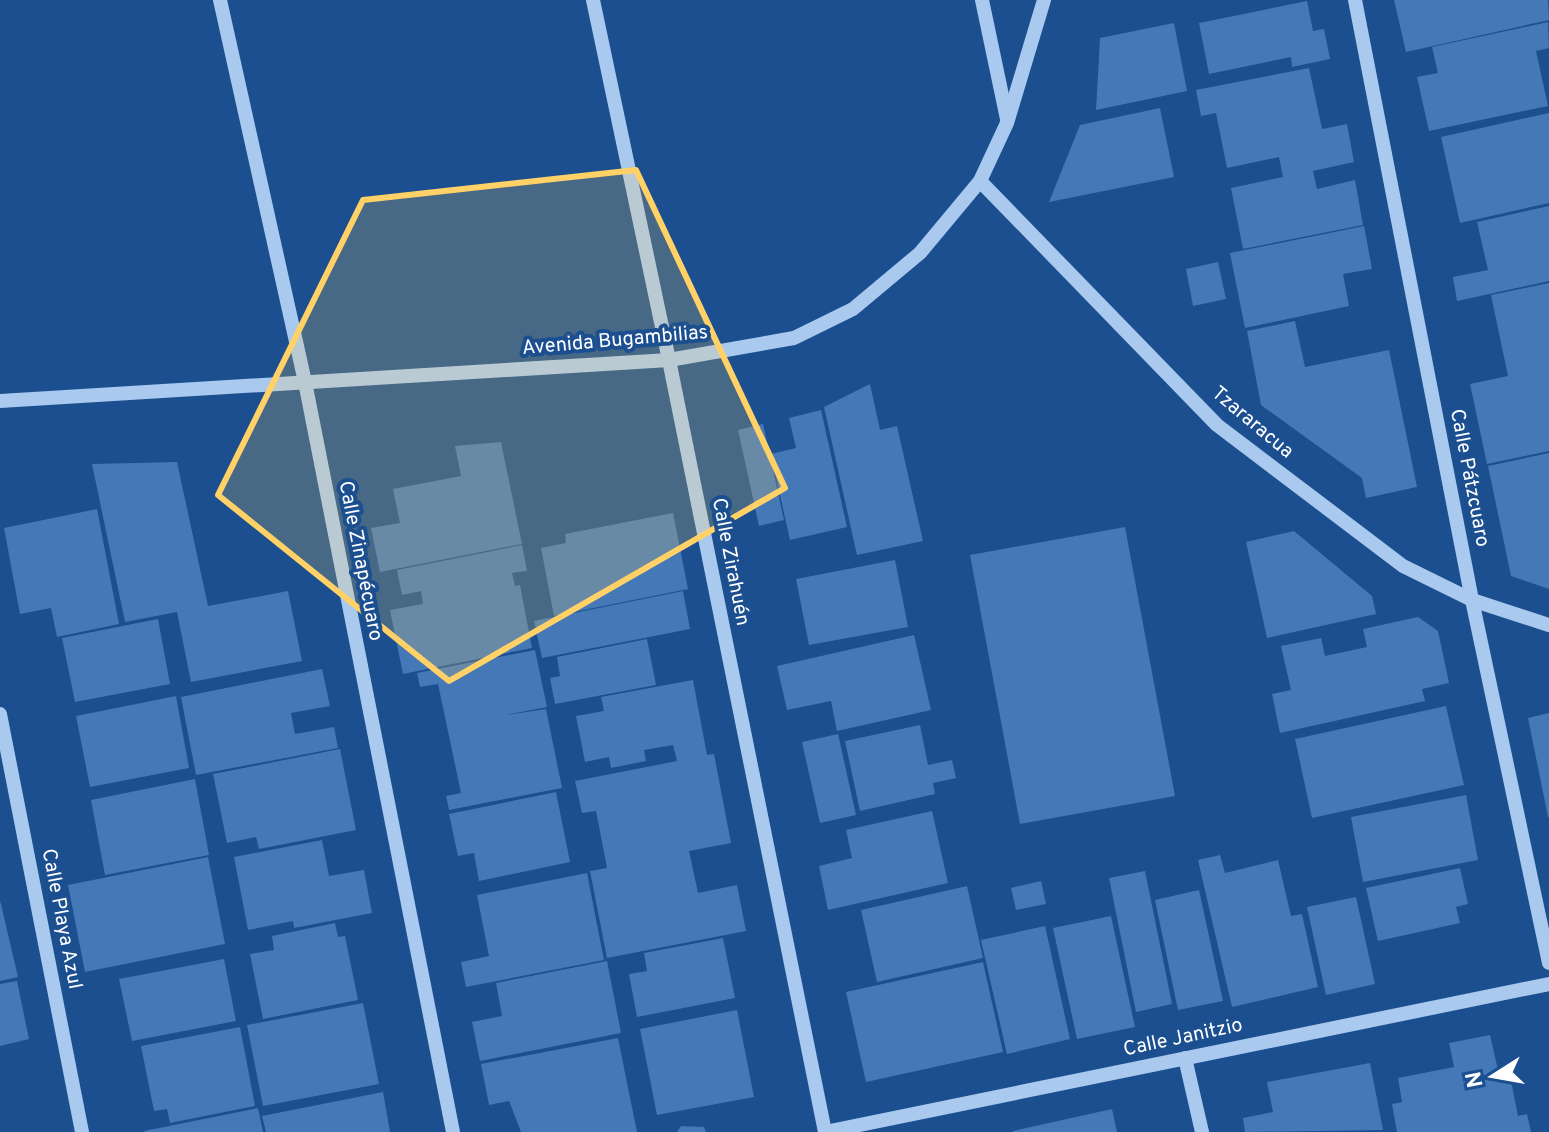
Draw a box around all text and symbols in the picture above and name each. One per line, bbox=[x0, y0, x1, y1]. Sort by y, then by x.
street label: Avenida Bugambilias bbox=[521, 320, 709, 362]
street label: Tzararacua bbox=[1205, 381, 1299, 465]
street label: Calle Pátzcuaro bbox=[1443, 407, 1495, 549]
street label: Calle Zinapécuaro bbox=[332, 479, 388, 643]
street label: Calle Zirahuén bbox=[705, 496, 755, 628]
street label: Calle Playa Azul bbox=[35, 847, 87, 991]
street label: Calle Janitzio bbox=[1121, 1013, 1245, 1063]
north arrow bbox=[1453, 1036, 1533, 1116]
text: N bbox=[1461, 1069, 1491, 1090]

